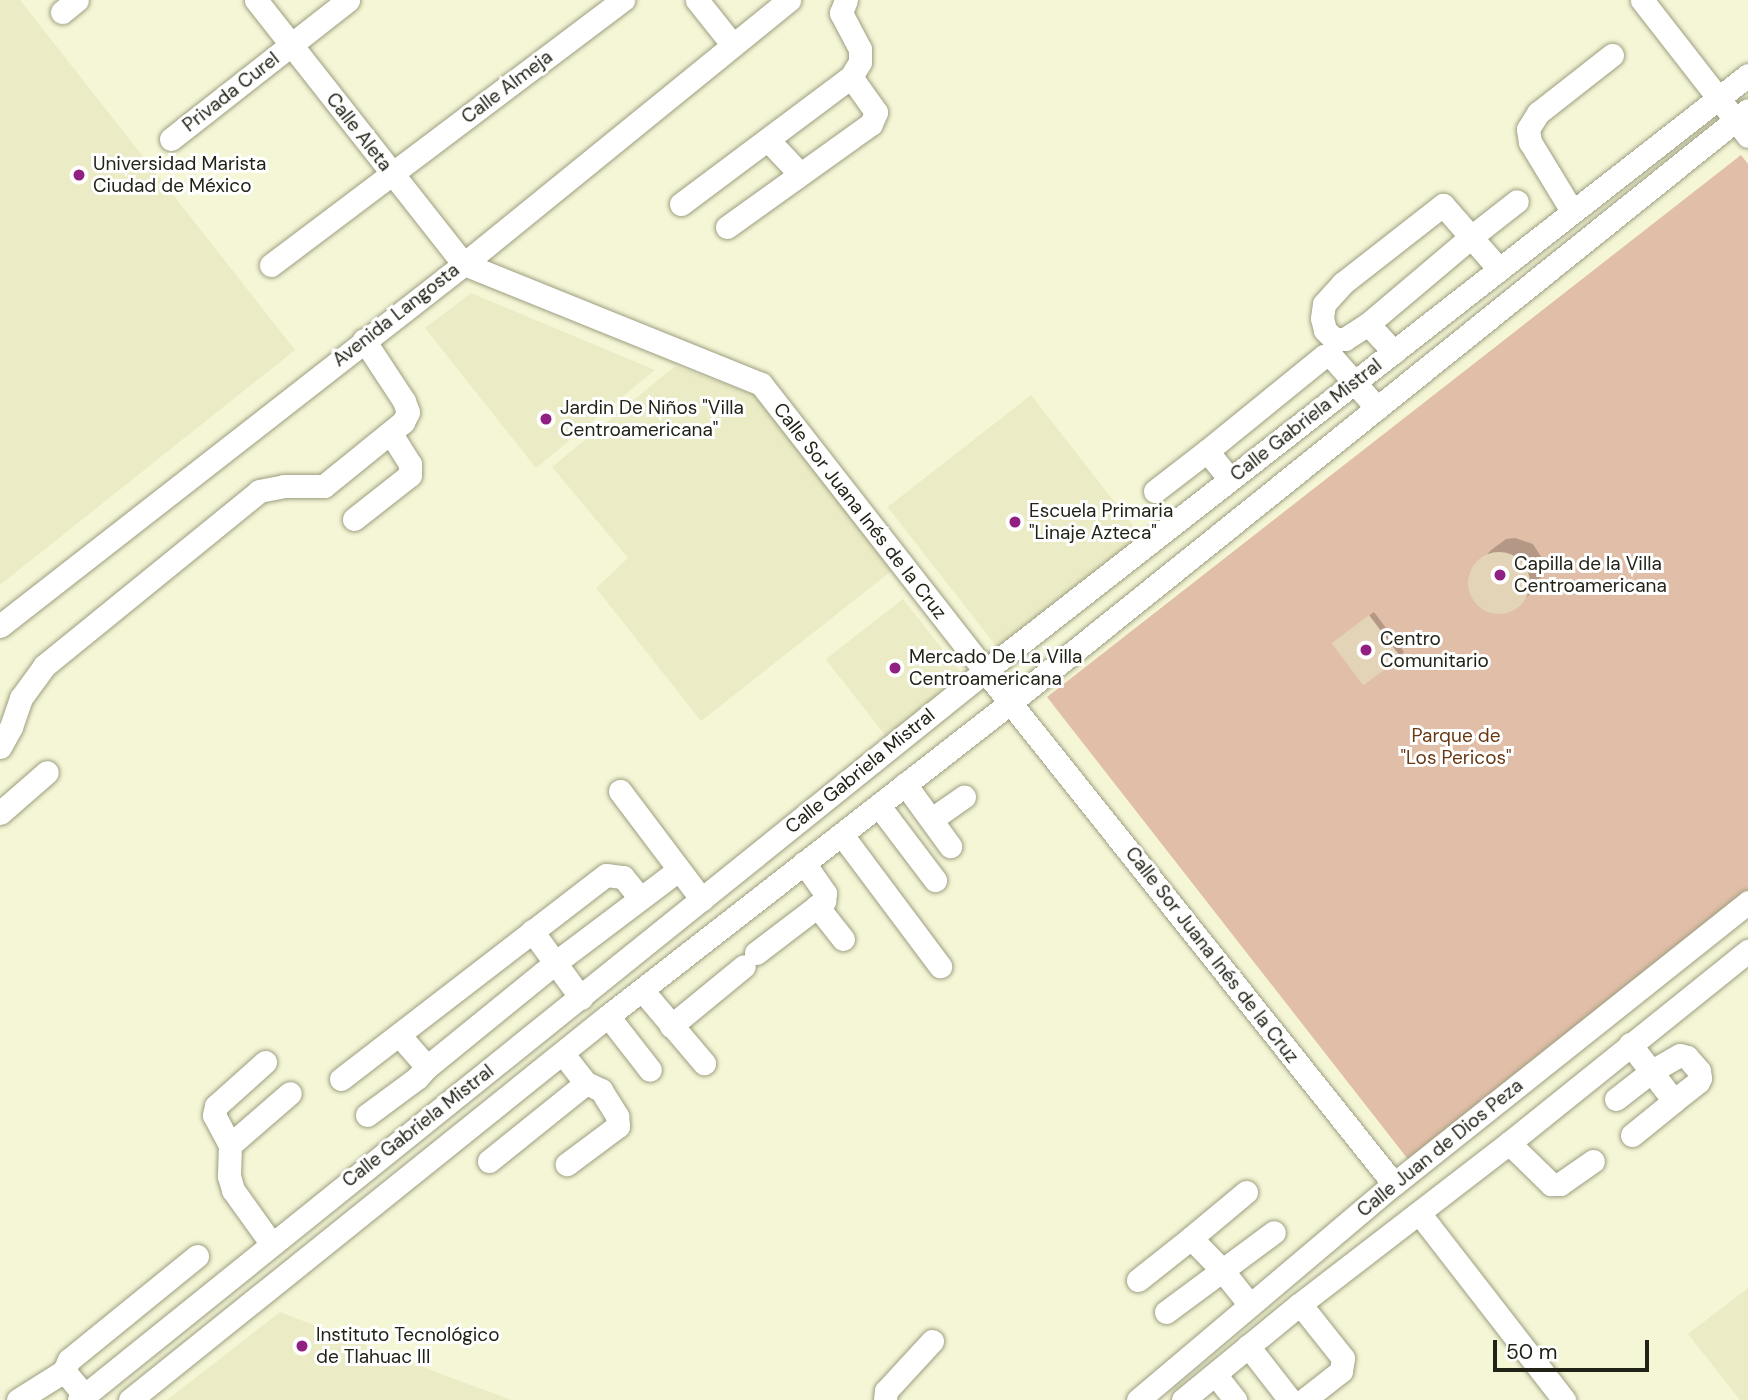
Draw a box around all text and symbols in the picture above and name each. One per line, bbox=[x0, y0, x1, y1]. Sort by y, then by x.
street label: Calle Almeja bbox=[457, 45, 557, 129]
street label: Privada Curel bbox=[178, 47, 284, 137]
street label: Calle Aleta bbox=[321, 88, 397, 176]
place label: Universidad Marista Ciudad de México bbox=[93, 153, 266, 197]
marker: Universidad Marista Ciudad de México bbox=[71, 167, 87, 183]
street label: Avenida Langosta bbox=[328, 258, 464, 372]
street label: Calle Gabriela Mistral bbox=[1226, 354, 1386, 486]
place label: Jardin De Niños "Villa Centroamericana" bbox=[560, 397, 744, 441]
street label: Calle Sor Juana Inés de la Cruz bbox=[769, 398, 951, 624]
marker: Jardin De Niños "Villa Centroamericana" bbox=[538, 411, 554, 427]
place label: Escuela Primaria "Linaje Azteca" bbox=[1029, 500, 1173, 544]
marker: Escuela Primaria "Linaje Azteca" bbox=[1007, 514, 1023, 530]
place label: Capilla de la Villa Centroamericana bbox=[1514, 553, 1667, 597]
marker: Capilla de la Villa Centroamericana bbox=[1492, 567, 1508, 583]
place label: Centro Comunitario bbox=[1380, 628, 1489, 672]
marker: Centro Comunitario bbox=[1358, 642, 1374, 658]
place label: Mercado De La Villa Centroamericana bbox=[909, 646, 1082, 690]
marker: Mercado De La Villa Centroamericana bbox=[887, 660, 903, 676]
street label: Calle Gabriela Mistral bbox=[781, 704, 939, 838]
park label: Parque de "Los Pericos" bbox=[1400, 725, 1512, 769]
street label: Calle Sor Juana Inés de la Cruz bbox=[1121, 842, 1303, 1068]
street label: Calle Gabriela Mistral bbox=[338, 1060, 498, 1192]
street label: Calle Juan de Dios Peza bbox=[1353, 1074, 1527, 1222]
place label: Instituto Tecnológico de Tlahuac III bbox=[316, 1324, 500, 1368]
scale bar bbox=[1496, 1326, 1652, 1370]
marker: Instituto Tecnológico de Tlahuac III bbox=[294, 1338, 310, 1354]
text: 50 m bbox=[1506, 1338, 1557, 1366]

